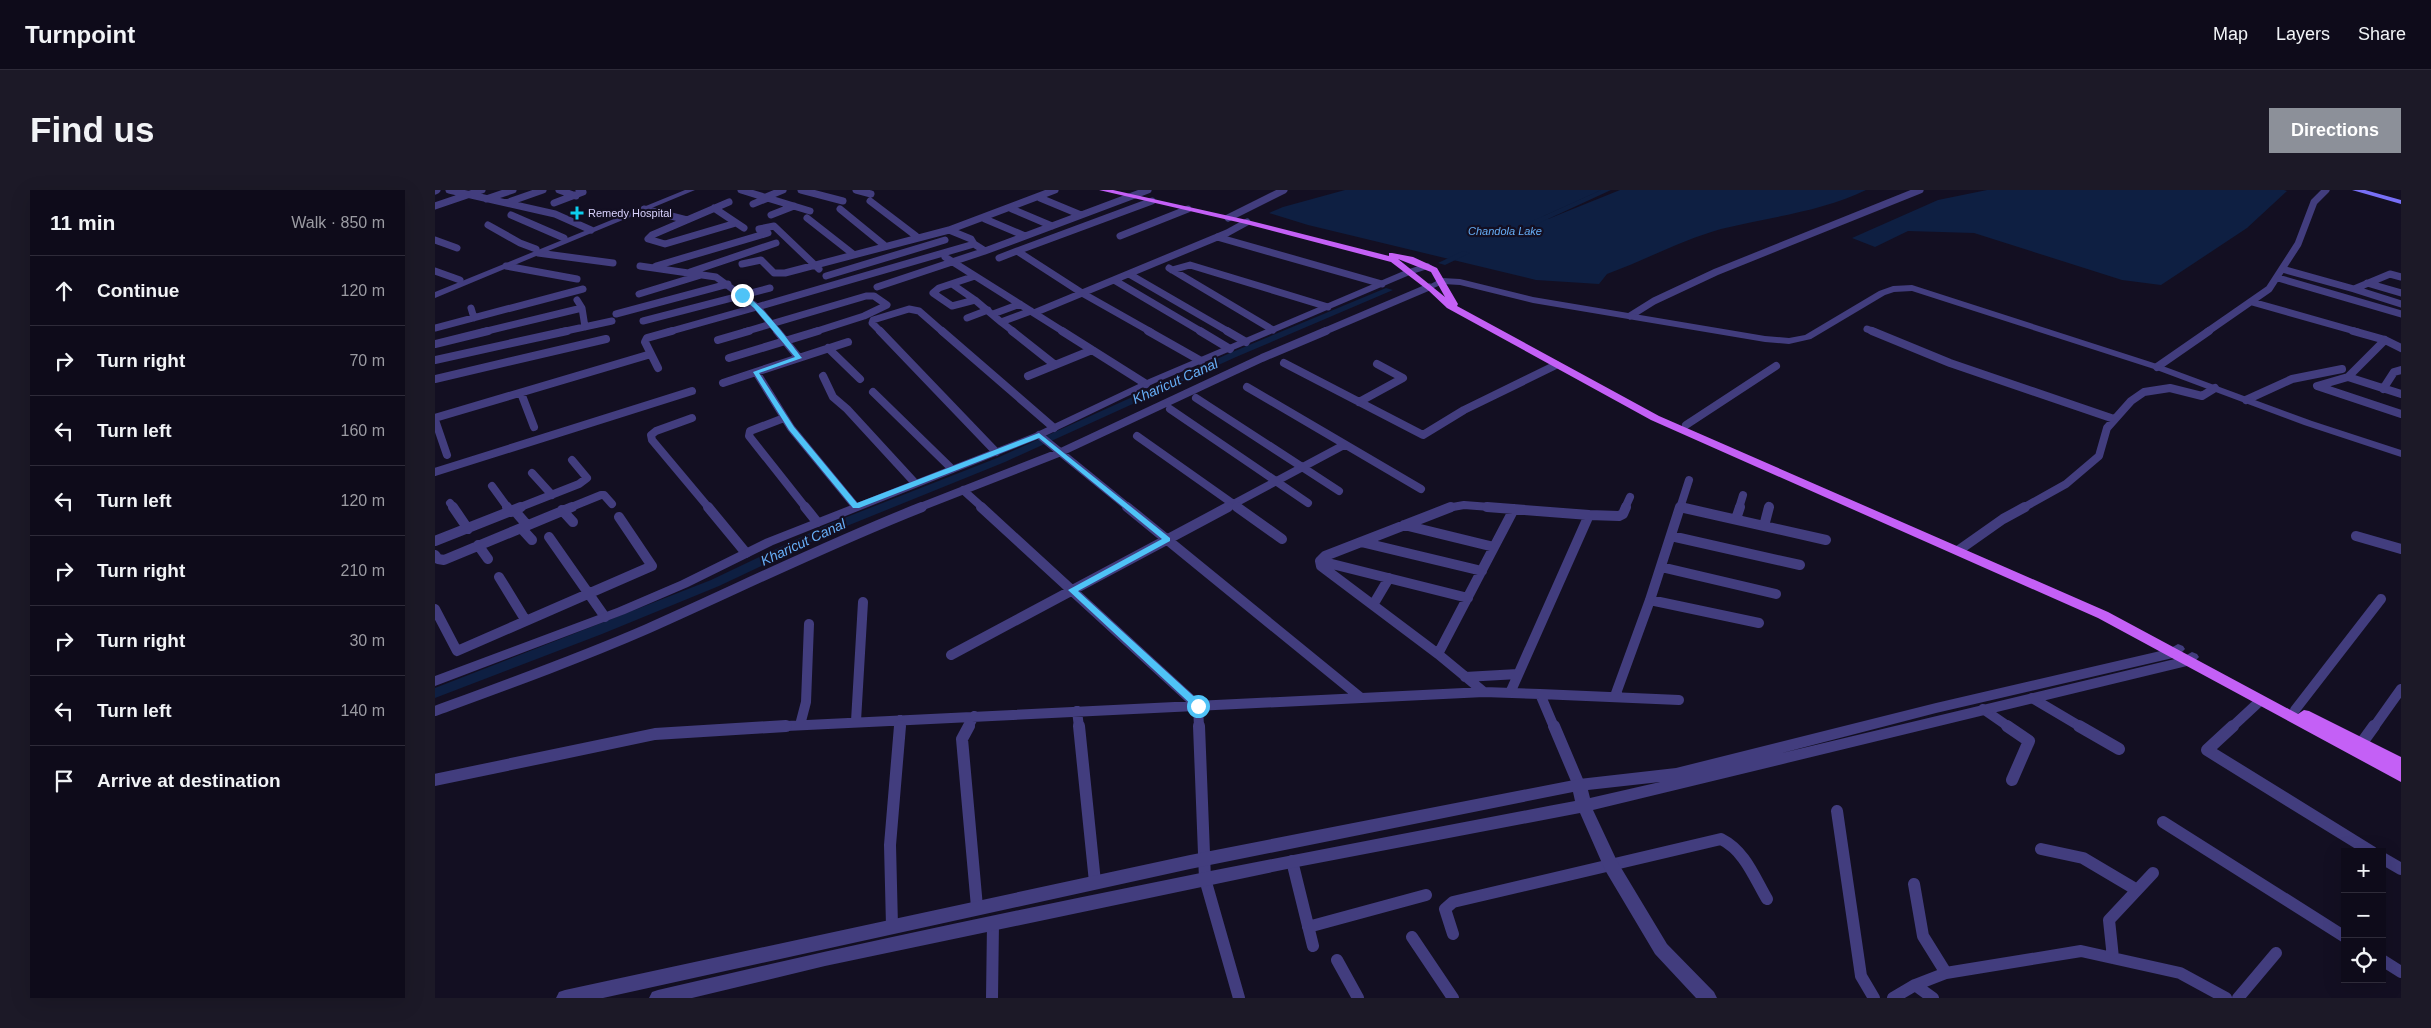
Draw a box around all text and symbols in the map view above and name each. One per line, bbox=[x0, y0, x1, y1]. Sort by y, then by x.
text: Turnpoint bbox=[25, 21, 135, 48]
text: Map bbox=[2213, 24, 2248, 44]
text: Layers bbox=[2276, 24, 2330, 44]
text: Share bbox=[2358, 24, 2406, 44]
button: Directions bbox=[2269, 108, 2401, 153]
text: Find us bbox=[30, 110, 154, 149]
marker: Remedy Hospital bbox=[570, 206, 584, 220]
place label: Remedy Hospital bbox=[588, 207, 672, 219]
text: 11 min bbox=[50, 211, 115, 234]
text: Walk · 850 m bbox=[291, 214, 385, 231]
water label: Chandola Lake bbox=[1468, 225, 1542, 237]
icon: ahead bbox=[50, 277, 78, 305]
text: Continue bbox=[97, 280, 179, 301]
text: 120 m bbox=[341, 282, 385, 299]
route end bbox=[731, 284, 754, 307]
icon: right bbox=[50, 347, 78, 375]
text: Turn right bbox=[97, 350, 185, 371]
text: 70 m bbox=[349, 352, 385, 369]
water label: Kharicut Canal bbox=[1130, 355, 1221, 407]
icon: left bbox=[50, 417, 78, 445]
text: Turn left bbox=[97, 420, 172, 441]
text: 160 m bbox=[341, 422, 385, 439]
icon: left bbox=[50, 487, 78, 515]
text: Turn left bbox=[97, 490, 172, 511]
text: 120 m bbox=[341, 492, 385, 509]
water label: Kharicut Canal bbox=[758, 515, 849, 569]
icon: right bbox=[50, 557, 78, 585]
text: Turn right bbox=[97, 560, 185, 581]
text: 210 m bbox=[341, 562, 385, 579]
icon: right bbox=[50, 627, 78, 655]
text: Turn right bbox=[97, 630, 185, 651]
text: 30 m bbox=[349, 632, 385, 649]
route start bbox=[1187, 695, 1210, 718]
icon: left bbox=[50, 697, 78, 725]
text: Turn left bbox=[97, 700, 172, 721]
text: 140 m bbox=[341, 702, 385, 719]
icon: arrive bbox=[50, 767, 78, 795]
text: Arrive at destination bbox=[97, 770, 281, 791]
map controls bbox=[2341, 848, 2386, 983]
button: + bbox=[2341, 848, 2386, 893]
button: − bbox=[2341, 893, 2386, 938]
button: locate bbox=[2341, 938, 2386, 983]

